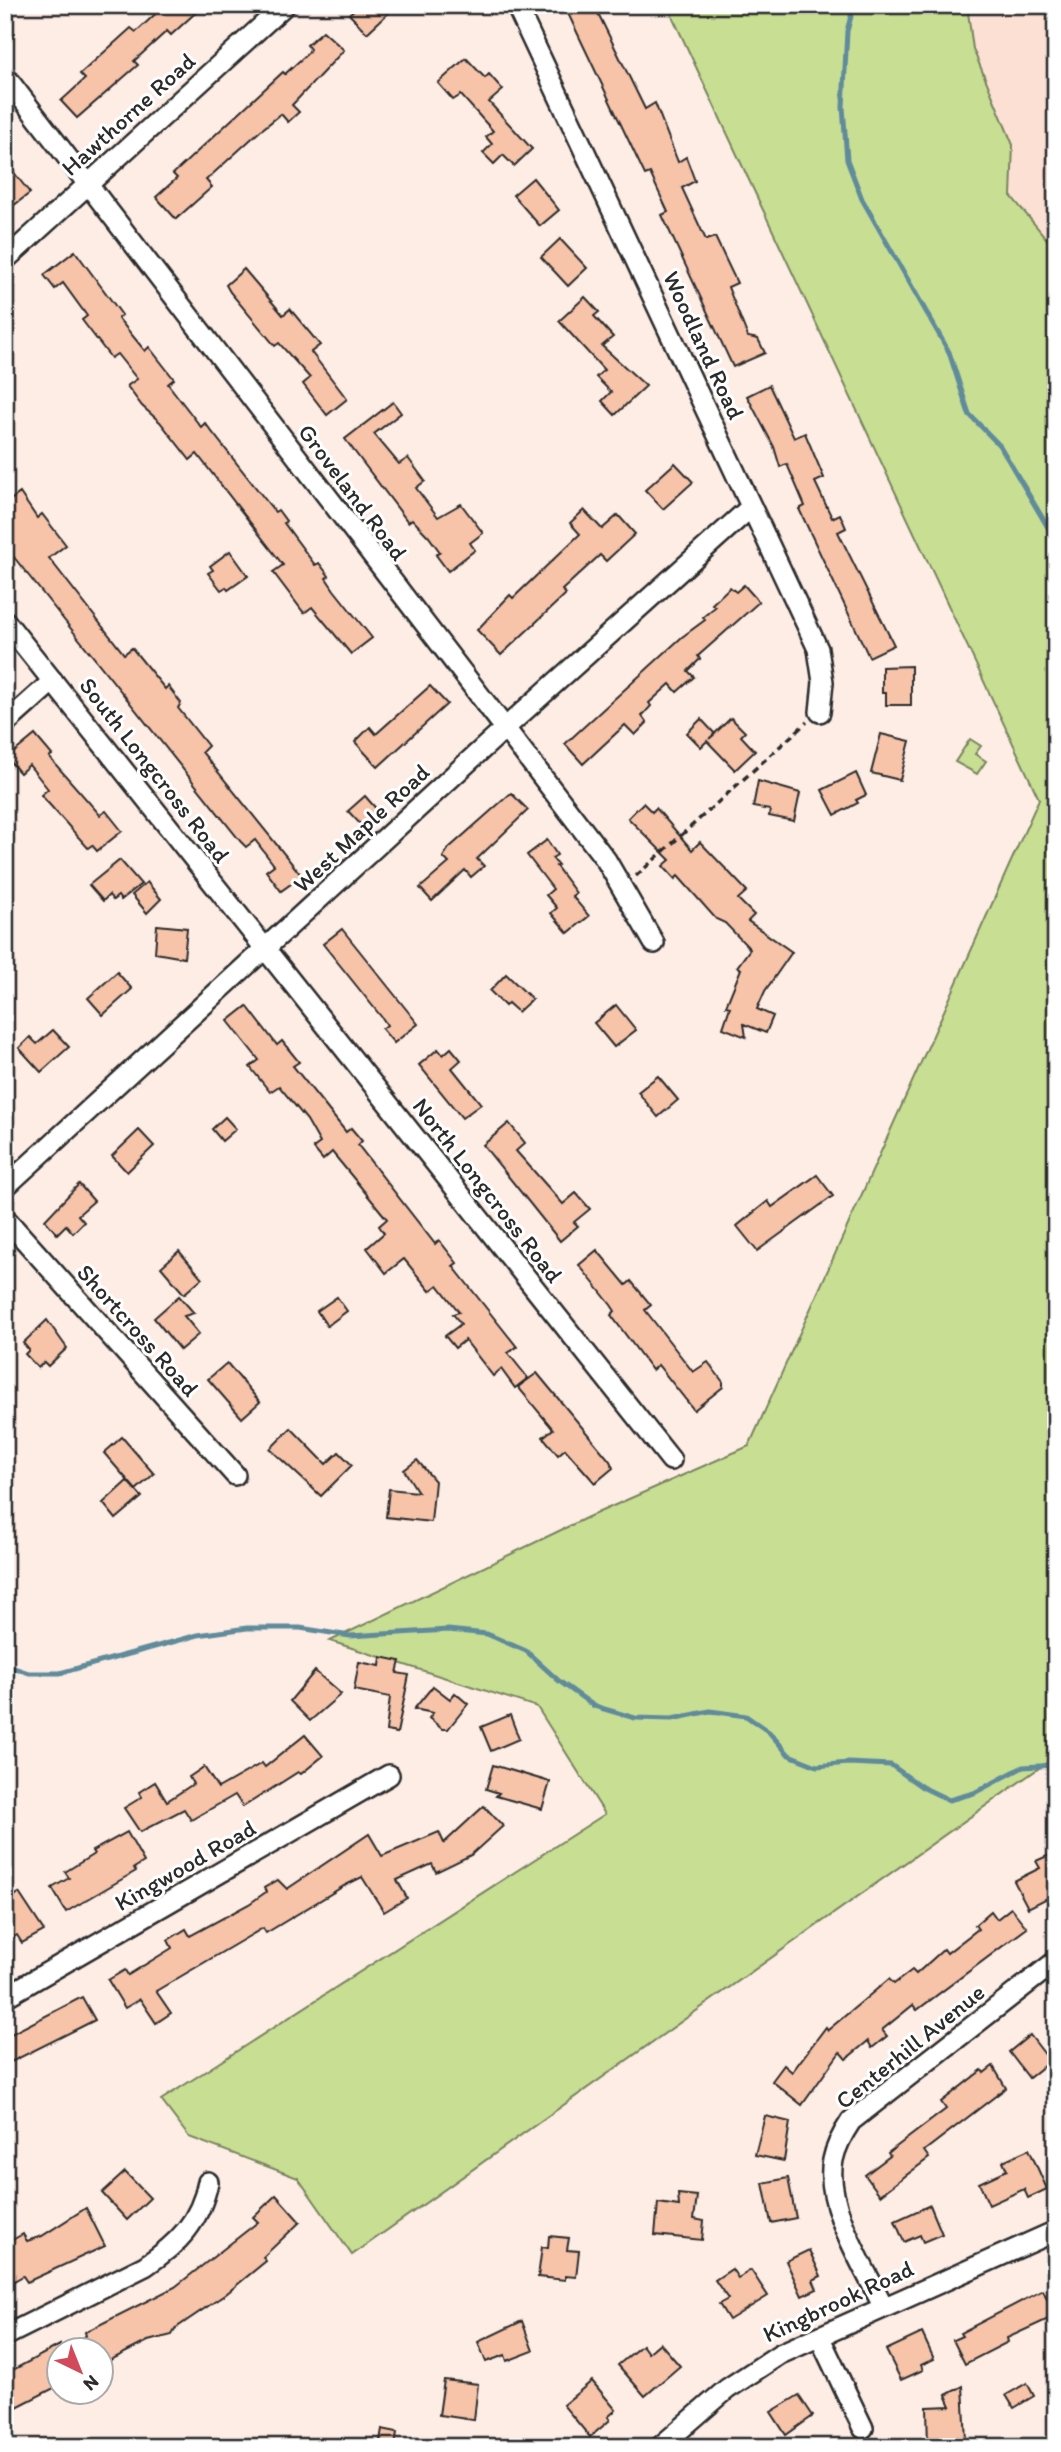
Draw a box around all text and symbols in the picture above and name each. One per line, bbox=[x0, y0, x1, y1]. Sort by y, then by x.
street label: Hawthorne Road bbox=[55, 46, 201, 182]
street label: Woodland Road bbox=[657, 266, 751, 424]
street label: Groveland Road bbox=[292, 418, 414, 566]
street label: South Longcross Road bbox=[74, 671, 236, 869]
street label: West Maple Road bbox=[287, 757, 435, 898]
street label: North Longcross Road bbox=[407, 1092, 569, 1288]
street label: Shortcross Road bbox=[71, 1258, 205, 1402]
street label: Kingwood Road bbox=[109, 1813, 261, 1917]
street label: Centerhill Avenue bbox=[830, 1977, 990, 2115]
street label: Kingbrook Road bbox=[758, 2253, 918, 2349]
north arrow bbox=[46, 2336, 116, 2406]
text: N bbox=[79, 2370, 104, 2396]

